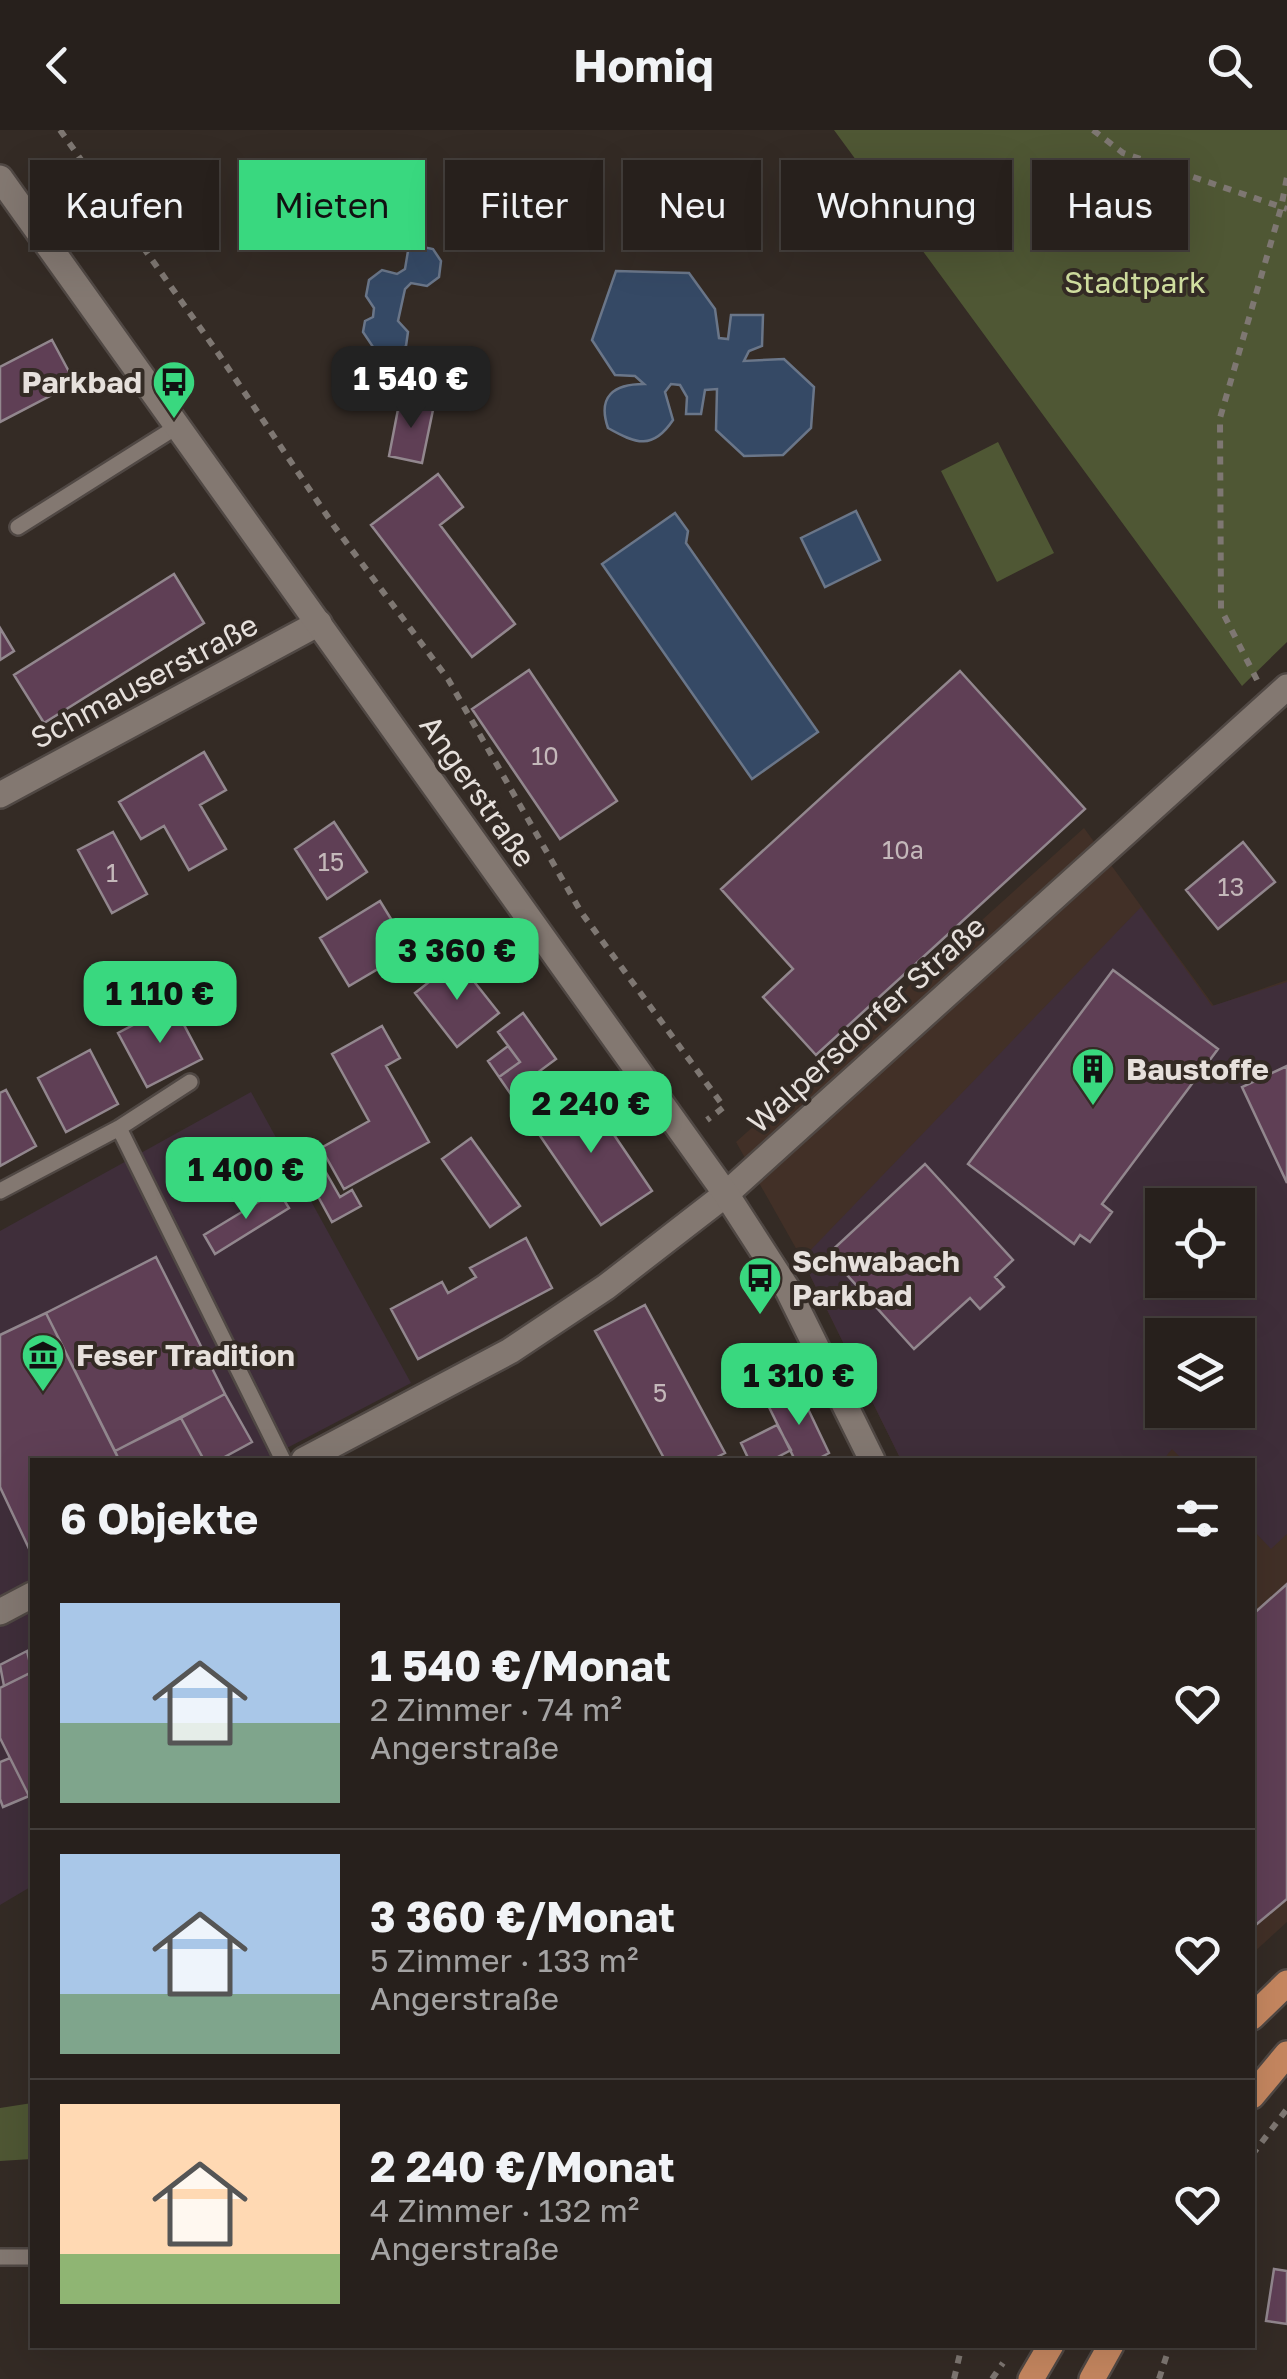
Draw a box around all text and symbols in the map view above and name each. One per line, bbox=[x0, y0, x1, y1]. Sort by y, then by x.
icon: back bbox=[30, 38, 85, 93]
text: Homiq bbox=[573, 38, 714, 92]
icon: search bbox=[1202, 38, 1257, 93]
chip: Kaufen bbox=[30, 160, 219, 250]
chip: Mieten bbox=[239, 160, 425, 250]
chip: Filter bbox=[445, 160, 603, 250]
chip: Neu bbox=[623, 160, 761, 250]
chip: Wohnung bbox=[781, 160, 1012, 250]
chip: Haus bbox=[1032, 160, 1188, 250]
park label: Stadtpark bbox=[1064, 264, 1206, 300]
pin: 1 540 € bbox=[319, 346, 503, 431]
bus stop icon: Parkbad bbox=[151, 359, 197, 420]
text: 1 540 € bbox=[353, 359, 469, 397]
place label: Parkbad bbox=[22, 364, 142, 400]
street label: Schmauserstraße bbox=[24, 606, 264, 756]
street label: Angerstraße bbox=[412, 708, 544, 874]
house number: 10 bbox=[531, 740, 559, 771]
house number: 10a bbox=[882, 834, 924, 865]
house number: 15 bbox=[318, 846, 344, 877]
house number: 1 bbox=[106, 857, 118, 888]
house number: 13 bbox=[1218, 871, 1244, 902]
street label: Walpersdorfer Straße bbox=[740, 908, 992, 1140]
pin: 3 360 € bbox=[365, 918, 549, 1003]
text: 3 360 € bbox=[398, 931, 516, 969]
pin: 1 110 € bbox=[68, 961, 252, 1046]
text: 1 110 € bbox=[106, 974, 214, 1012]
building icon: Baustoffe bbox=[1070, 1046, 1116, 1107]
place label: Baustoffe bbox=[1126, 1051, 1269, 1087]
pin: 2 240 € bbox=[499, 1071, 683, 1156]
text: 2 240 € bbox=[532, 1084, 650, 1122]
pin: 1 400 € bbox=[154, 1137, 338, 1222]
text: 1 400 € bbox=[188, 1150, 304, 1188]
map controls bbox=[1145, 1188, 1255, 1428]
button: locate bbox=[1145, 1188, 1255, 1298]
place label: Schwabach Parkbad bbox=[792, 1243, 960, 1313]
bus stop icon: Schwabach Parkbad bbox=[737, 1255, 783, 1316]
button: layers bbox=[1145, 1318, 1255, 1428]
museum icon: Feser Tradition bbox=[20, 1332, 66, 1393]
place label: Feser Tradition bbox=[76, 1337, 295, 1373]
pin: 1 310 € bbox=[707, 1343, 891, 1428]
text: 1 310 € bbox=[743, 1356, 855, 1394]
house number: 5 bbox=[653, 1377, 667, 1408]
icon: filters bbox=[1170, 1491, 1225, 1546]
text: 6 Objekte bbox=[60, 1493, 258, 1543]
text: 1 540 €/Monat bbox=[370, 1640, 671, 1690]
icon: home bbox=[140, 1643, 260, 1763]
icon: heart bbox=[1170, 1676, 1225, 1731]
text: 2 Zimmer · 74 m² bbox=[370, 1690, 622, 1728]
text: Angerstraße bbox=[370, 1728, 559, 1766]
text: 3 360 €/Monat bbox=[370, 1891, 675, 1941]
icon: home bbox=[140, 1894, 260, 2014]
icon: heart bbox=[1170, 1927, 1225, 1982]
text: 5 Zimmer · 133 m² bbox=[370, 1941, 638, 1979]
text: Angerstraße bbox=[370, 1979, 559, 2017]
text: 2 240 €/Monat bbox=[370, 2141, 675, 2191]
icon: home bbox=[140, 2144, 260, 2264]
icon: heart bbox=[1170, 2177, 1225, 2232]
text: 4 Zimmer · 132 m² bbox=[370, 2191, 639, 2229]
text: Angerstraße bbox=[370, 2229, 559, 2267]

